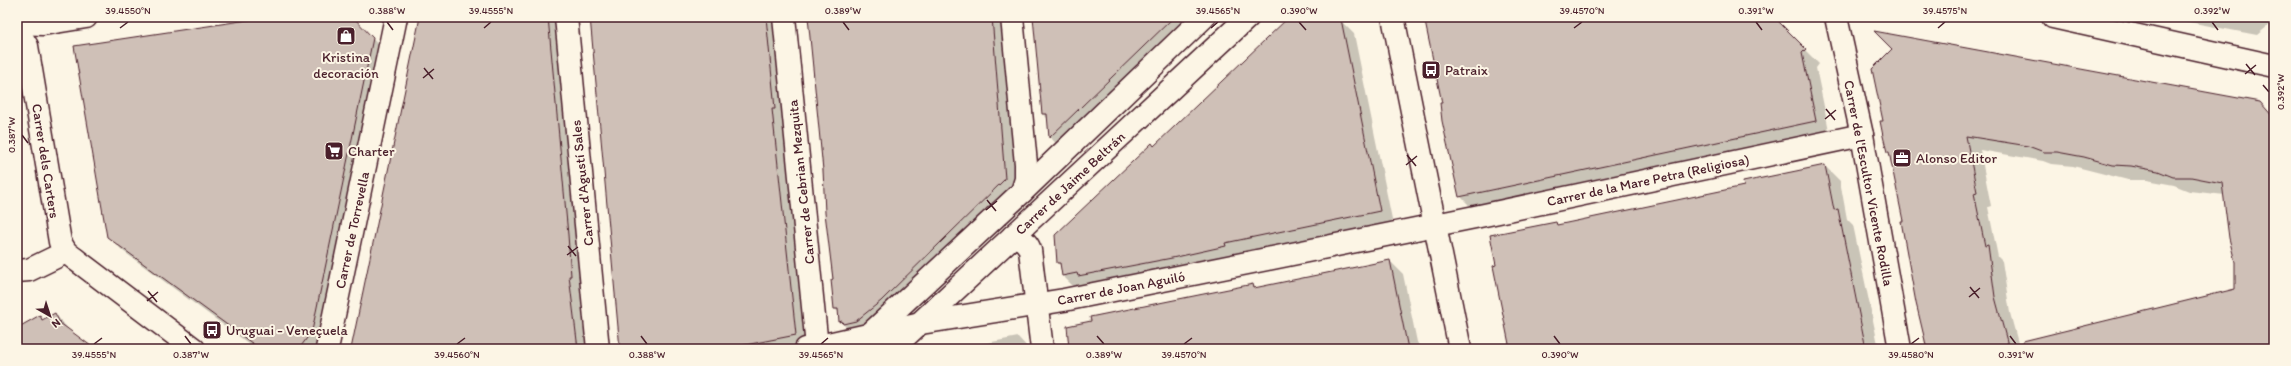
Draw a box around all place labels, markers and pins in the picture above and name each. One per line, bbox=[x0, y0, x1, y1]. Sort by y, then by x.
shop icon: Kristina decoración bbox=[335, 25, 357, 47]
place label: Kristina decoración bbox=[313, 49, 379, 82]
bus stop icon: Patraix bbox=[1420, 59, 1442, 81]
place label: Patraix bbox=[1445, 62, 1488, 79]
supermarket icon: Charter bbox=[323, 140, 345, 162]
place label: Charter bbox=[348, 143, 395, 160]
office icon: Alonso Editor bbox=[1891, 147, 1913, 169]
place label: Alonso Editor bbox=[1916, 150, 1998, 167]
bus stop icon: Uruguai - Veneçuela bbox=[201, 319, 223, 341]
place label: Uruguai - Veneçuela bbox=[226, 322, 349, 339]

